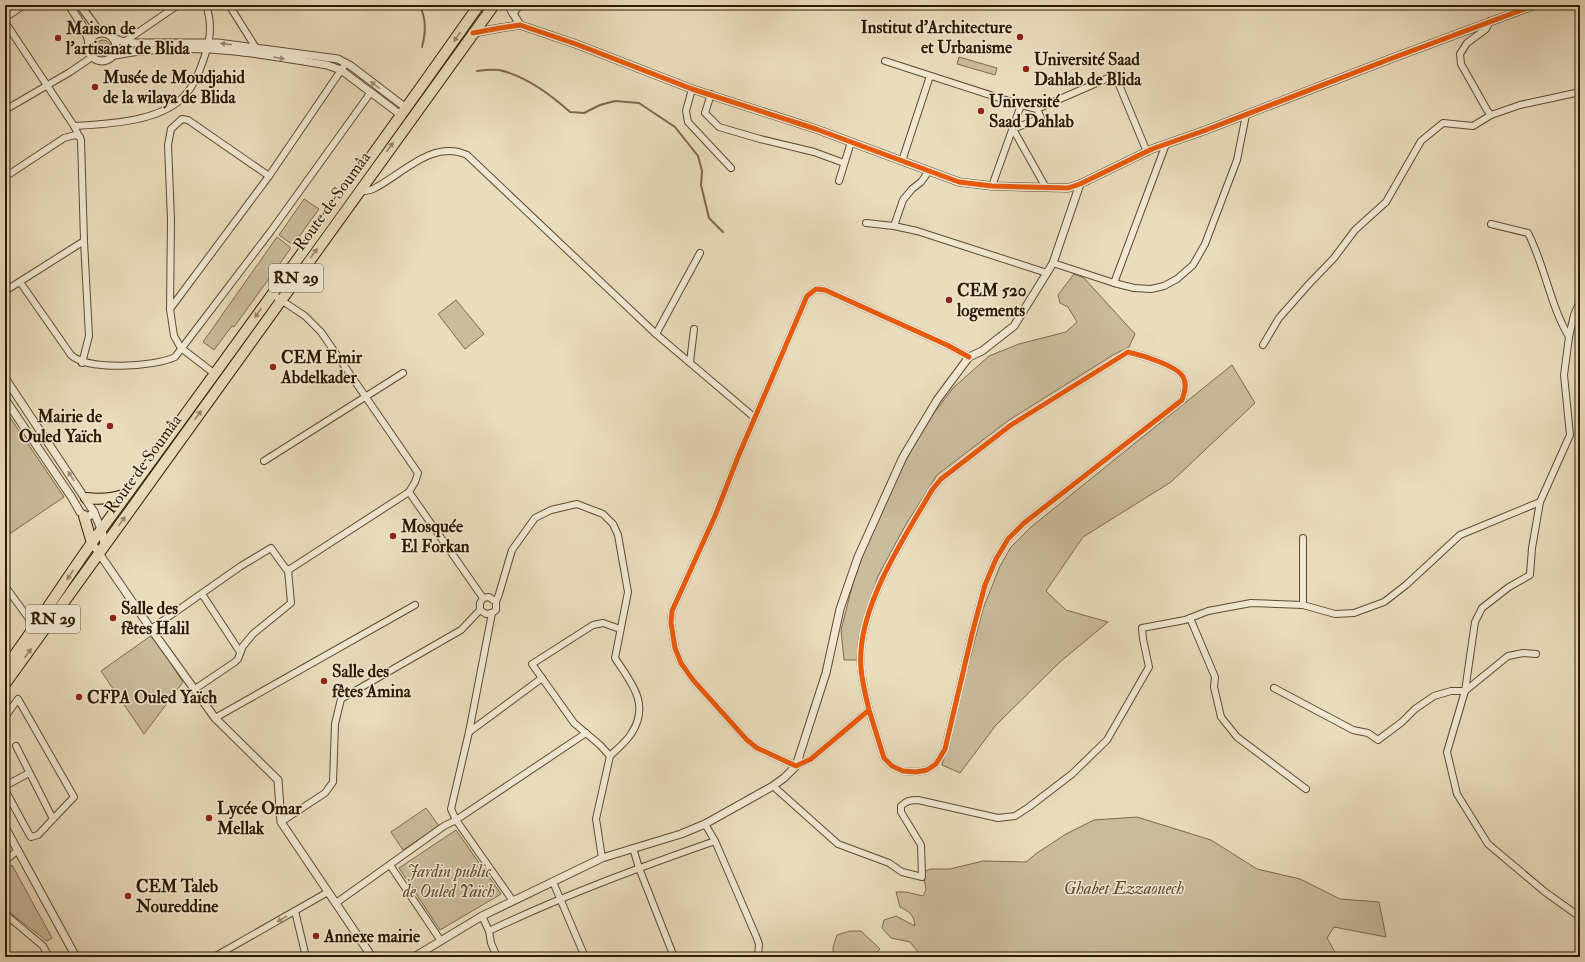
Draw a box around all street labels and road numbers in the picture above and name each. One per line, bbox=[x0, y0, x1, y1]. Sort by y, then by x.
street label: Route de Soumâa bbox=[289, 146, 376, 255]
road number: RN 29 bbox=[269, 264, 323, 292]
street label: Route de Soumâa bbox=[100, 409, 187, 518]
road number: RN 29 bbox=[26, 605, 80, 633]

